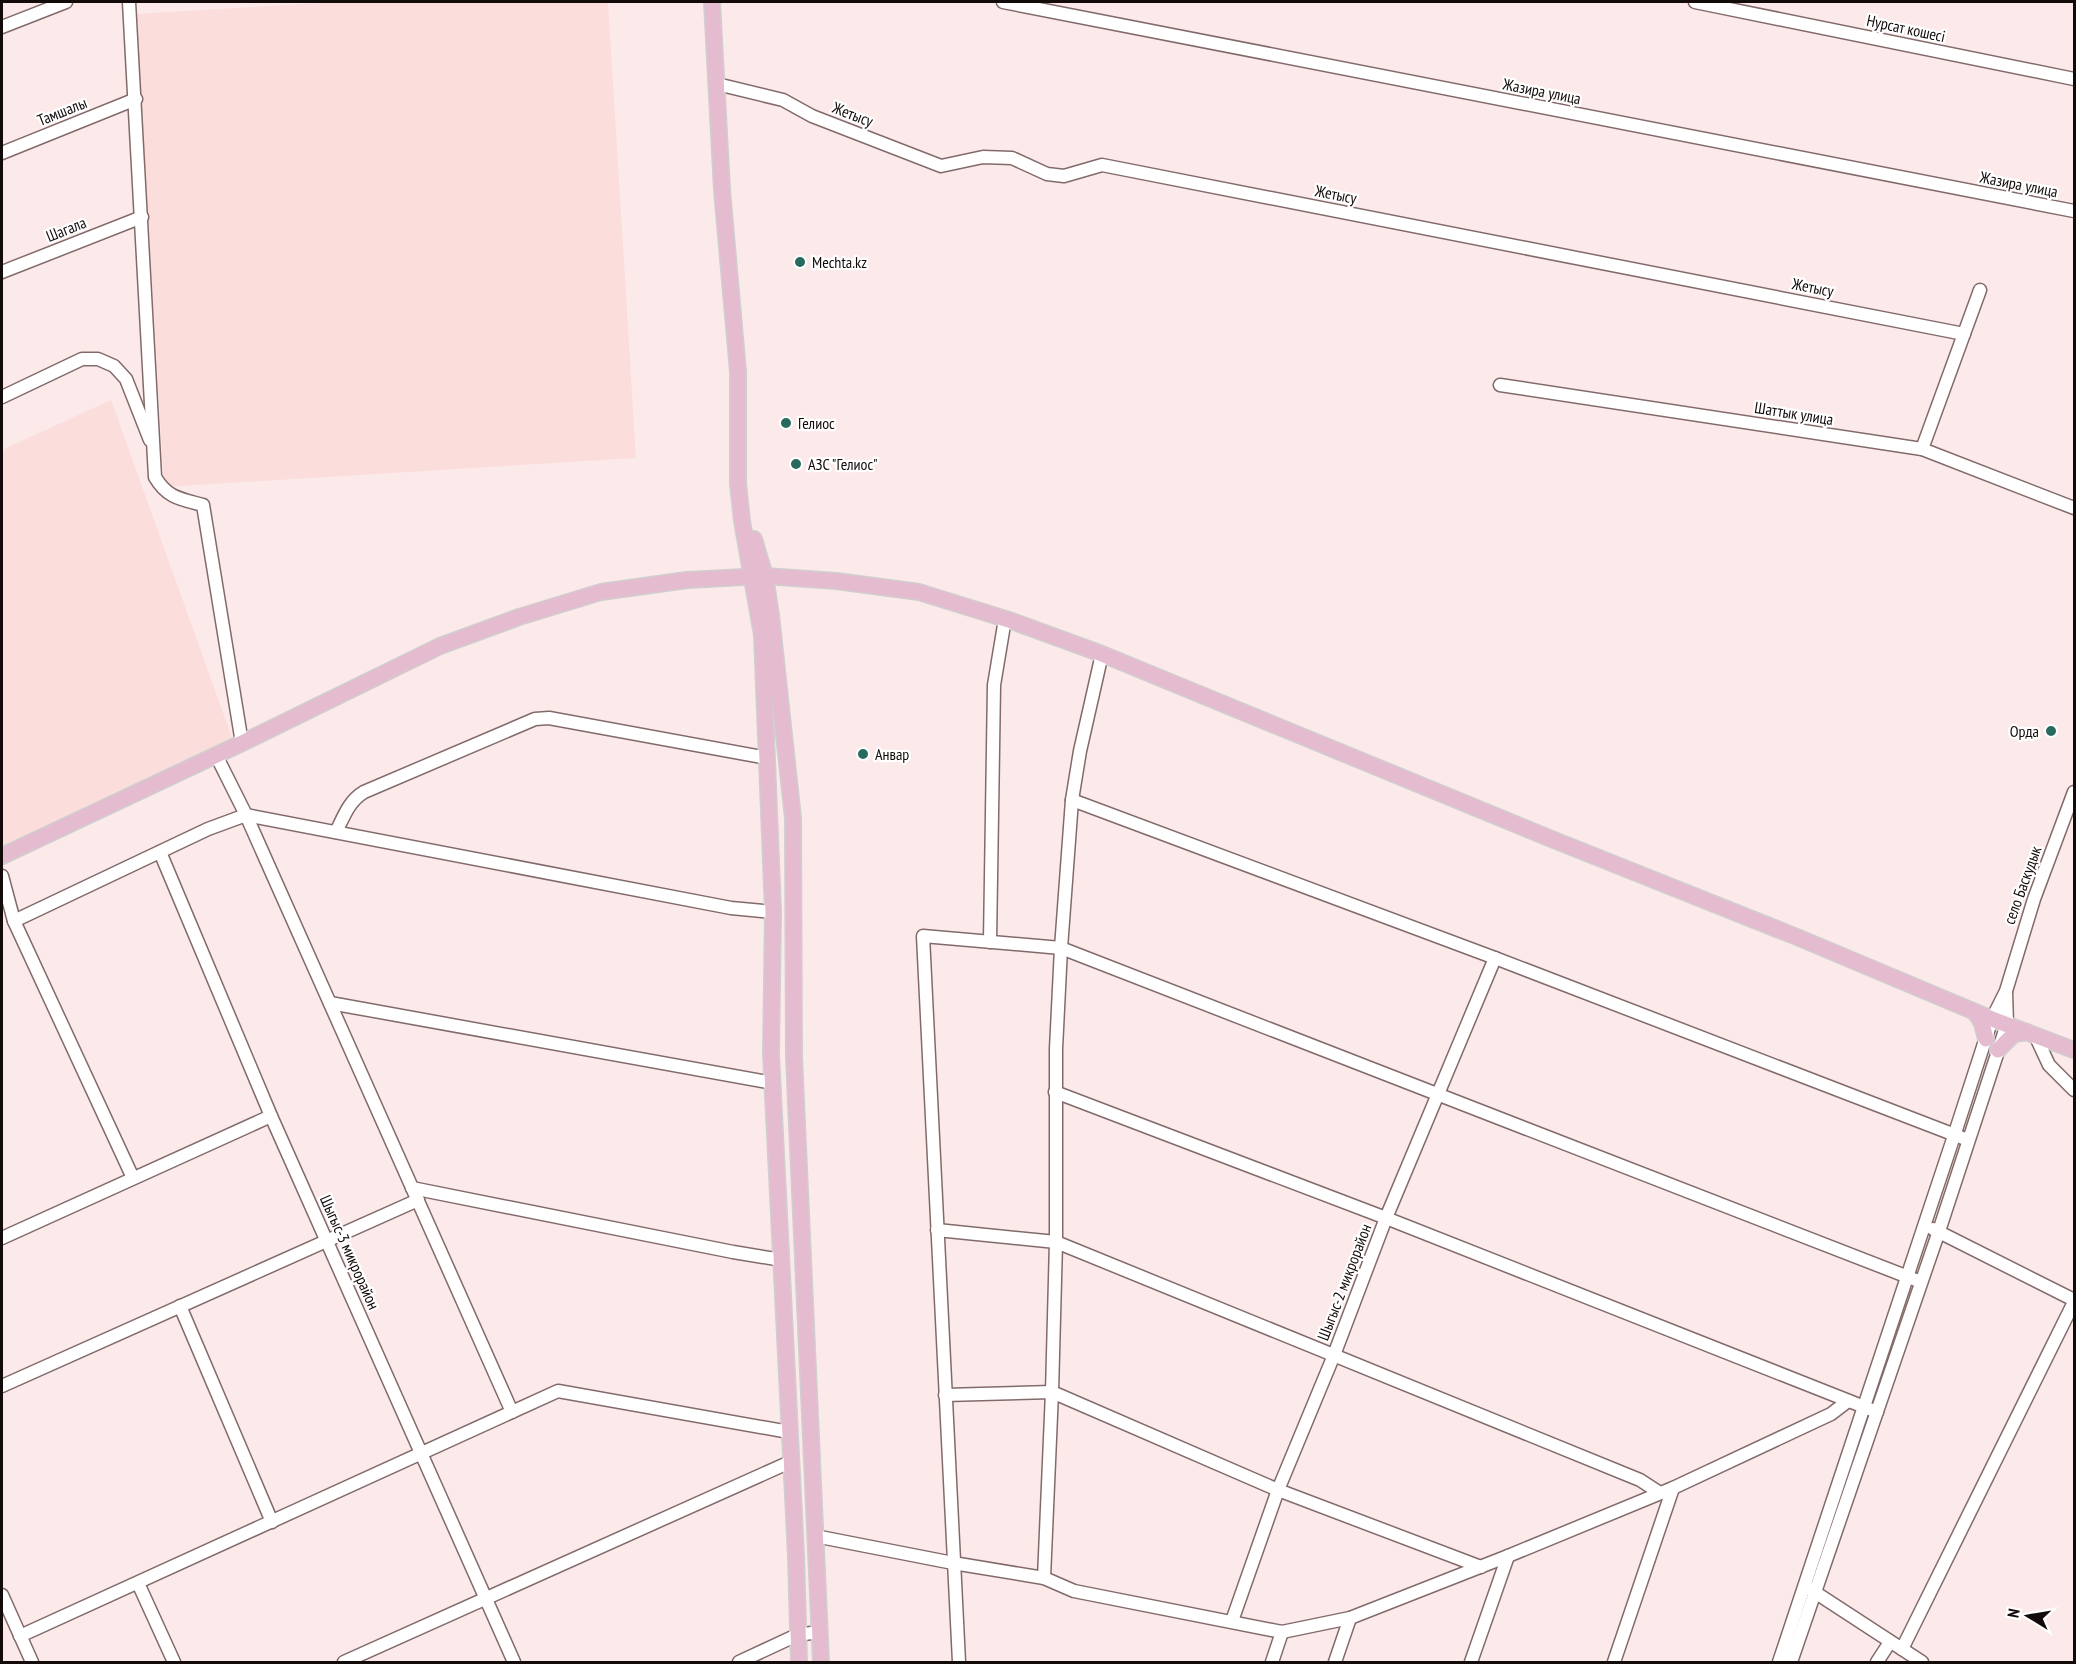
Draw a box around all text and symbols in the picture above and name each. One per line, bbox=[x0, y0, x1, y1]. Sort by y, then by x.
street label: Нурсат кошесi bbox=[1865, 10, 1947, 46]
street label: Жазира улица bbox=[1500, 73, 1583, 108]
street label: Тамшалы bbox=[34, 92, 90, 130]
street label: Жетысу bbox=[829, 97, 876, 131]
street label: Жазира улица bbox=[1977, 166, 2060, 201]
street label: Жетысу bbox=[1313, 180, 1358, 208]
street label: Шагала bbox=[43, 212, 89, 246]
place label: Mechta.kz bbox=[812, 252, 867, 272]
marker: Mechta.kz bbox=[793, 255, 807, 269]
street label: Жетысу bbox=[1790, 273, 1835, 301]
street label: Шаттык улица bbox=[1753, 397, 1835, 429]
place label: Гелиос bbox=[798, 413, 835, 433]
marker: Гелиос bbox=[779, 416, 793, 430]
place label: АЗС "Гелиос" bbox=[808, 454, 878, 474]
marker: АЗС "Гелиос" bbox=[789, 457, 803, 471]
place label: Орда bbox=[2010, 721, 2039, 741]
marker: Орда bbox=[2044, 724, 2058, 738]
place label: Анвар bbox=[875, 744, 909, 764]
marker: Анвар bbox=[856, 747, 870, 761]
street label: село Баскудык bbox=[1999, 842, 2046, 927]
street label: Шыгыс-3 микрорайон bbox=[316, 1192, 384, 1312]
street label: Шыгыс-2 микрорайон bbox=[1313, 1221, 1375, 1343]
north arrow bbox=[1998, 1586, 2058, 1646]
text: N bbox=[2003, 1607, 2024, 1619]

